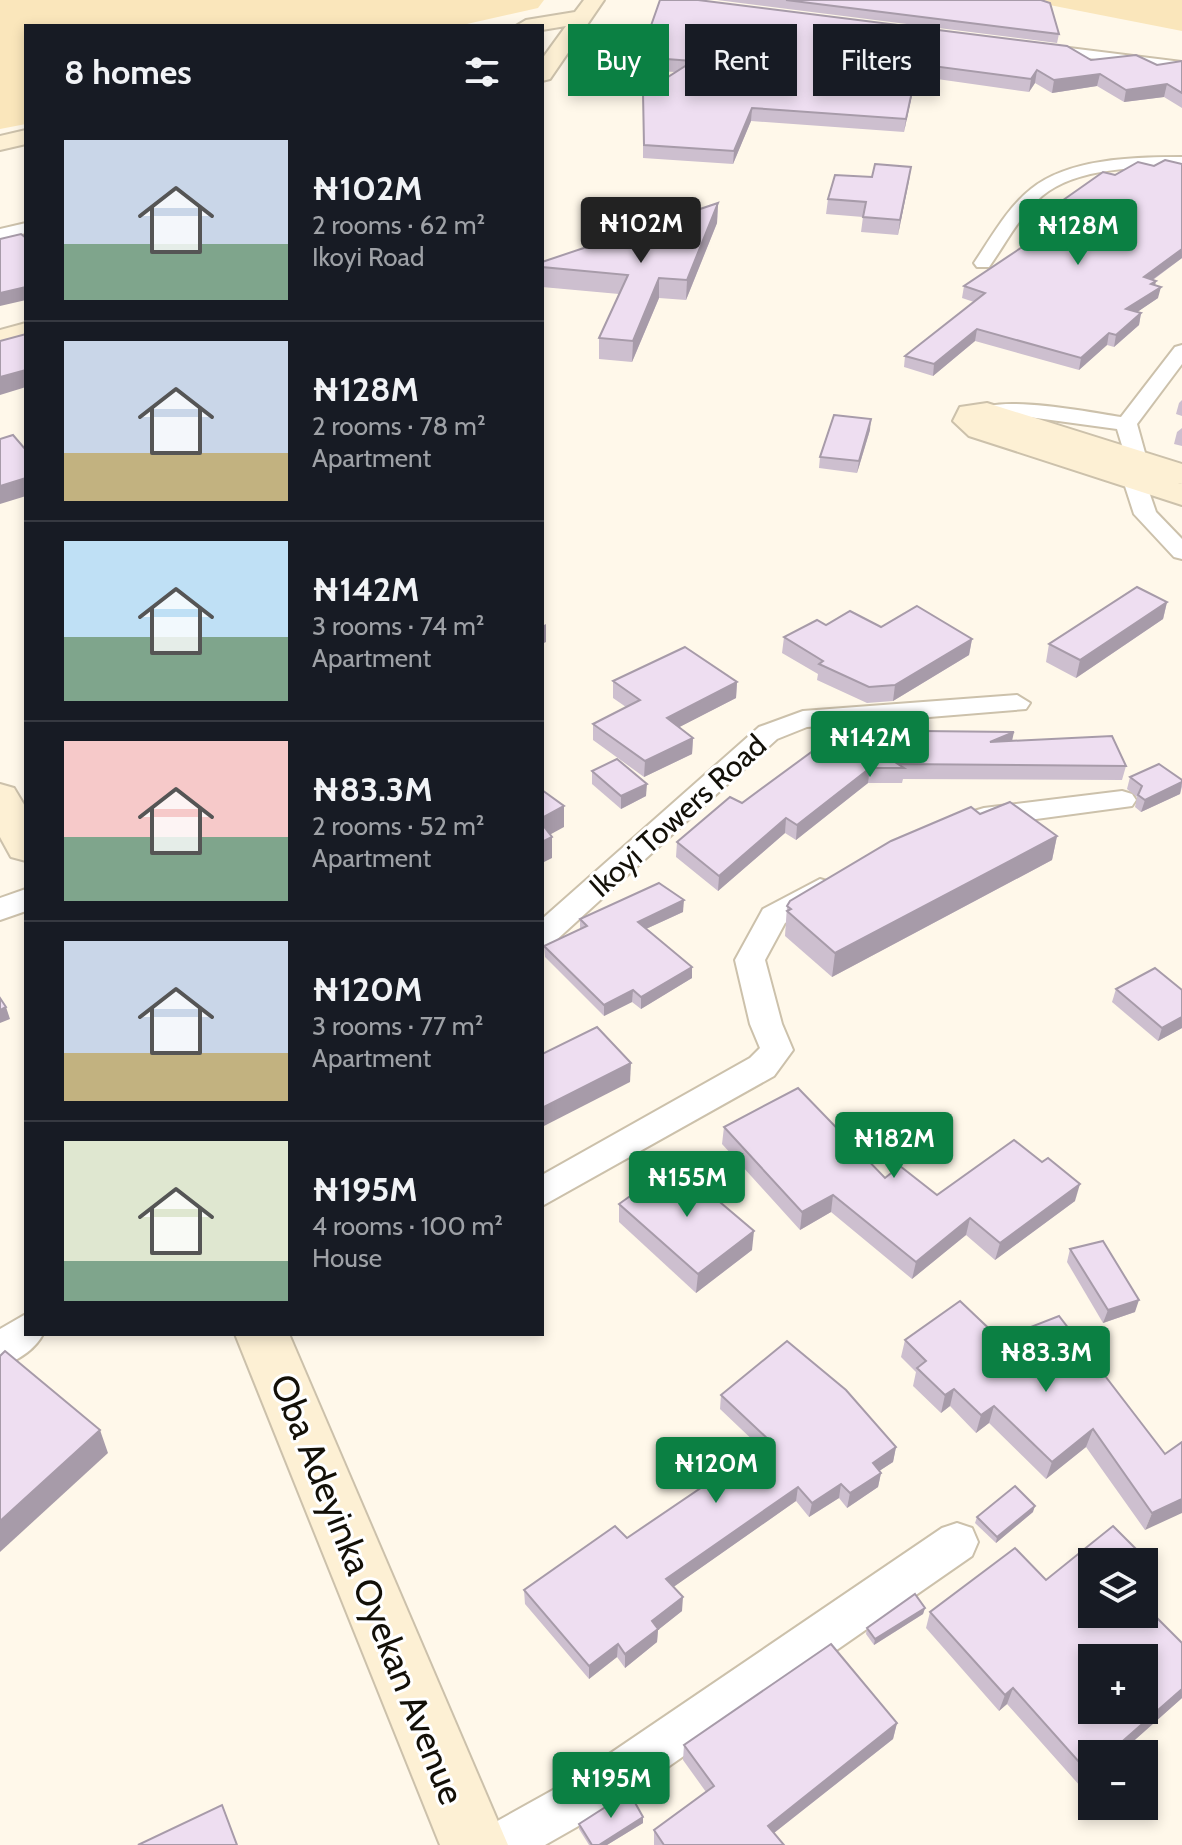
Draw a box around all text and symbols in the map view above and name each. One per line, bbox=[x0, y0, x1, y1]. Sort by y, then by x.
chip: Buy bbox=[568, 24, 669, 96]
chip: Rent bbox=[685, 24, 797, 96]
chip: Filters bbox=[813, 24, 940, 96]
icon: filters bbox=[460, 50, 504, 94]
text: 8 homes bbox=[64, 51, 192, 93]
text: ₦102M bbox=[312, 167, 422, 209]
icon: home bbox=[128, 172, 224, 268]
pin: ₦102M bbox=[585, 197, 697, 265]
pin: ₦128M bbox=[1022, 199, 1134, 267]
text: ₦102M bbox=[599, 207, 683, 239]
text: 2 rooms · 62 m² bbox=[312, 209, 485, 241]
text: ₦128M bbox=[1037, 209, 1119, 241]
text: Ikoyi Road bbox=[312, 241, 424, 273]
text: ₦128M bbox=[312, 368, 419, 410]
icon: home bbox=[128, 373, 224, 469]
text: 2 rooms · 78 m² bbox=[312, 410, 486, 442]
text: Apartment bbox=[312, 442, 431, 474]
text: ₦142M bbox=[312, 568, 419, 610]
icon: home bbox=[128, 573, 224, 669]
text: 3 rooms · 74 m² bbox=[312, 610, 484, 642]
text: Apartment bbox=[312, 642, 431, 674]
pin: ₦142M bbox=[814, 711, 926, 779]
text: ₦142M bbox=[829, 721, 911, 753]
street label: Ikoyi Towers Road bbox=[582, 727, 774, 905]
text: ₦83.3M bbox=[312, 768, 433, 810]
icon: home bbox=[128, 773, 224, 869]
text: 2 rooms · 52 m² bbox=[312, 810, 484, 842]
text: Apartment bbox=[312, 842, 431, 874]
text: ₦120M bbox=[312, 968, 422, 1010]
icon: home bbox=[128, 973, 224, 1069]
text: 3 rooms · 77 m² bbox=[312, 1010, 483, 1042]
text: Apartment bbox=[312, 1042, 431, 1074]
pin: ₦182M bbox=[838, 1112, 950, 1180]
text: ₦182M bbox=[853, 1122, 935, 1154]
pin: ₦155M bbox=[631, 1151, 743, 1219]
text: ₦155M bbox=[647, 1161, 727, 1193]
text: ₦195M bbox=[312, 1168, 418, 1210]
icon: home bbox=[128, 1173, 224, 1269]
text: 4 rooms · 100 m² bbox=[312, 1210, 503, 1242]
text: House bbox=[312, 1242, 382, 1274]
pin: ₦83.3M bbox=[981, 1326, 1111, 1394]
text: ₦83.3M bbox=[1000, 1336, 1092, 1368]
street label: Oba Adeyinka Oyekan Avenue bbox=[261, 1368, 475, 1810]
pin: ₦120M bbox=[660, 1437, 772, 1505]
text: ₦120M bbox=[674, 1447, 758, 1479]
map controls bbox=[1078, 1548, 1158, 1820]
button: layers bbox=[1078, 1548, 1158, 1628]
button: + bbox=[1078, 1644, 1158, 1724]
button: − bbox=[1078, 1740, 1158, 1820]
pin: ₦195M bbox=[555, 1752, 667, 1820]
text: ₦195M bbox=[571, 1762, 651, 1794]

